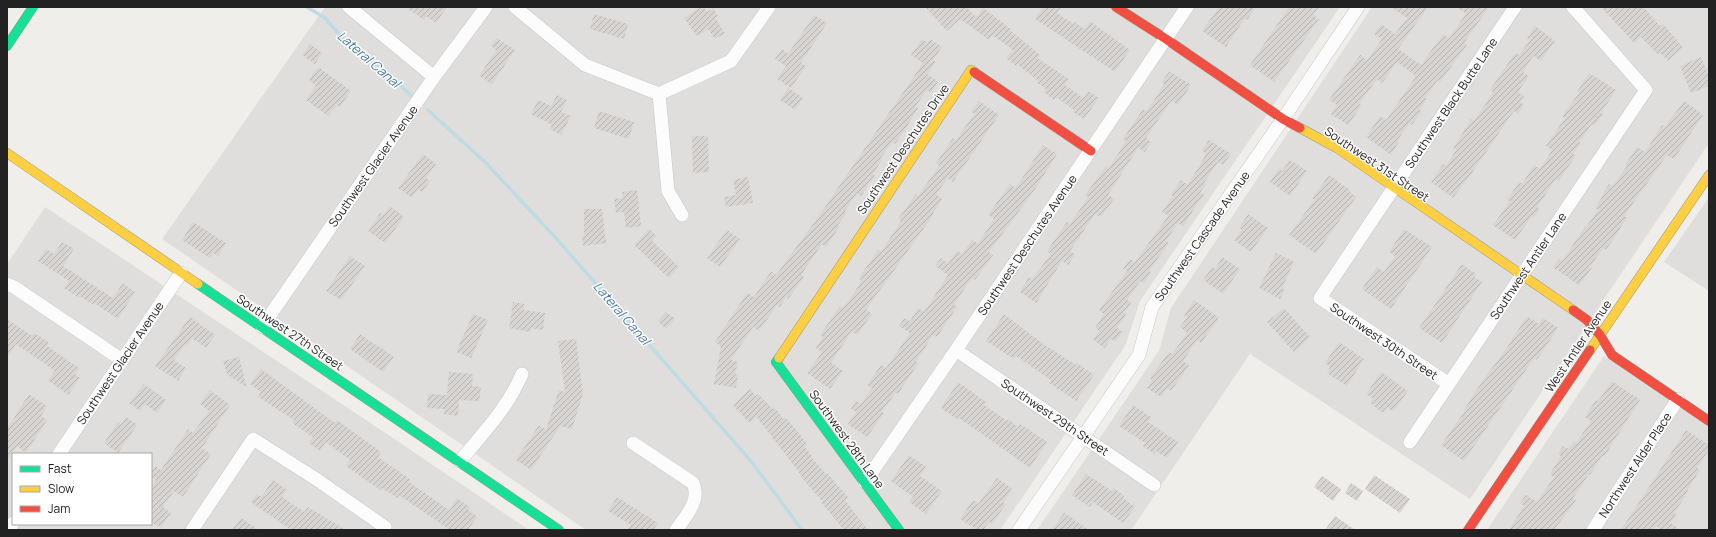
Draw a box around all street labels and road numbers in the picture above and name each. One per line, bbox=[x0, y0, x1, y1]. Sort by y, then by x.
street label: Southwest Black Butte Lane bbox=[1401, 34, 1501, 172]
street label: Southwest Deschutes Drive bbox=[853, 81, 953, 217]
street label: Southwest Glacier Avenue bbox=[324, 102, 422, 230]
street label: Southwest 31st Street bbox=[1321, 123, 1433, 206]
street label: Southwest Cascade Avenue bbox=[1150, 167, 1254, 305]
street label: Southwest Deschutes Avenue bbox=[973, 171, 1081, 319]
street label: Southwest Antler Lane bbox=[1486, 209, 1570, 323]
street label: Southwest 27th Street bbox=[233, 290, 347, 374]
street label: West Antler Avenue bbox=[1541, 296, 1615, 396]
street label: Southwest Glacier Avenue bbox=[72, 298, 168, 428]
street label: Southwest 30th Street bbox=[1327, 299, 1441, 384]
street label: Southwest 29th Street bbox=[998, 374, 1113, 460]
street label: Southwest 28th Lane bbox=[805, 386, 889, 492]
street label: Northwest Alder Place bbox=[1595, 409, 1675, 521]

